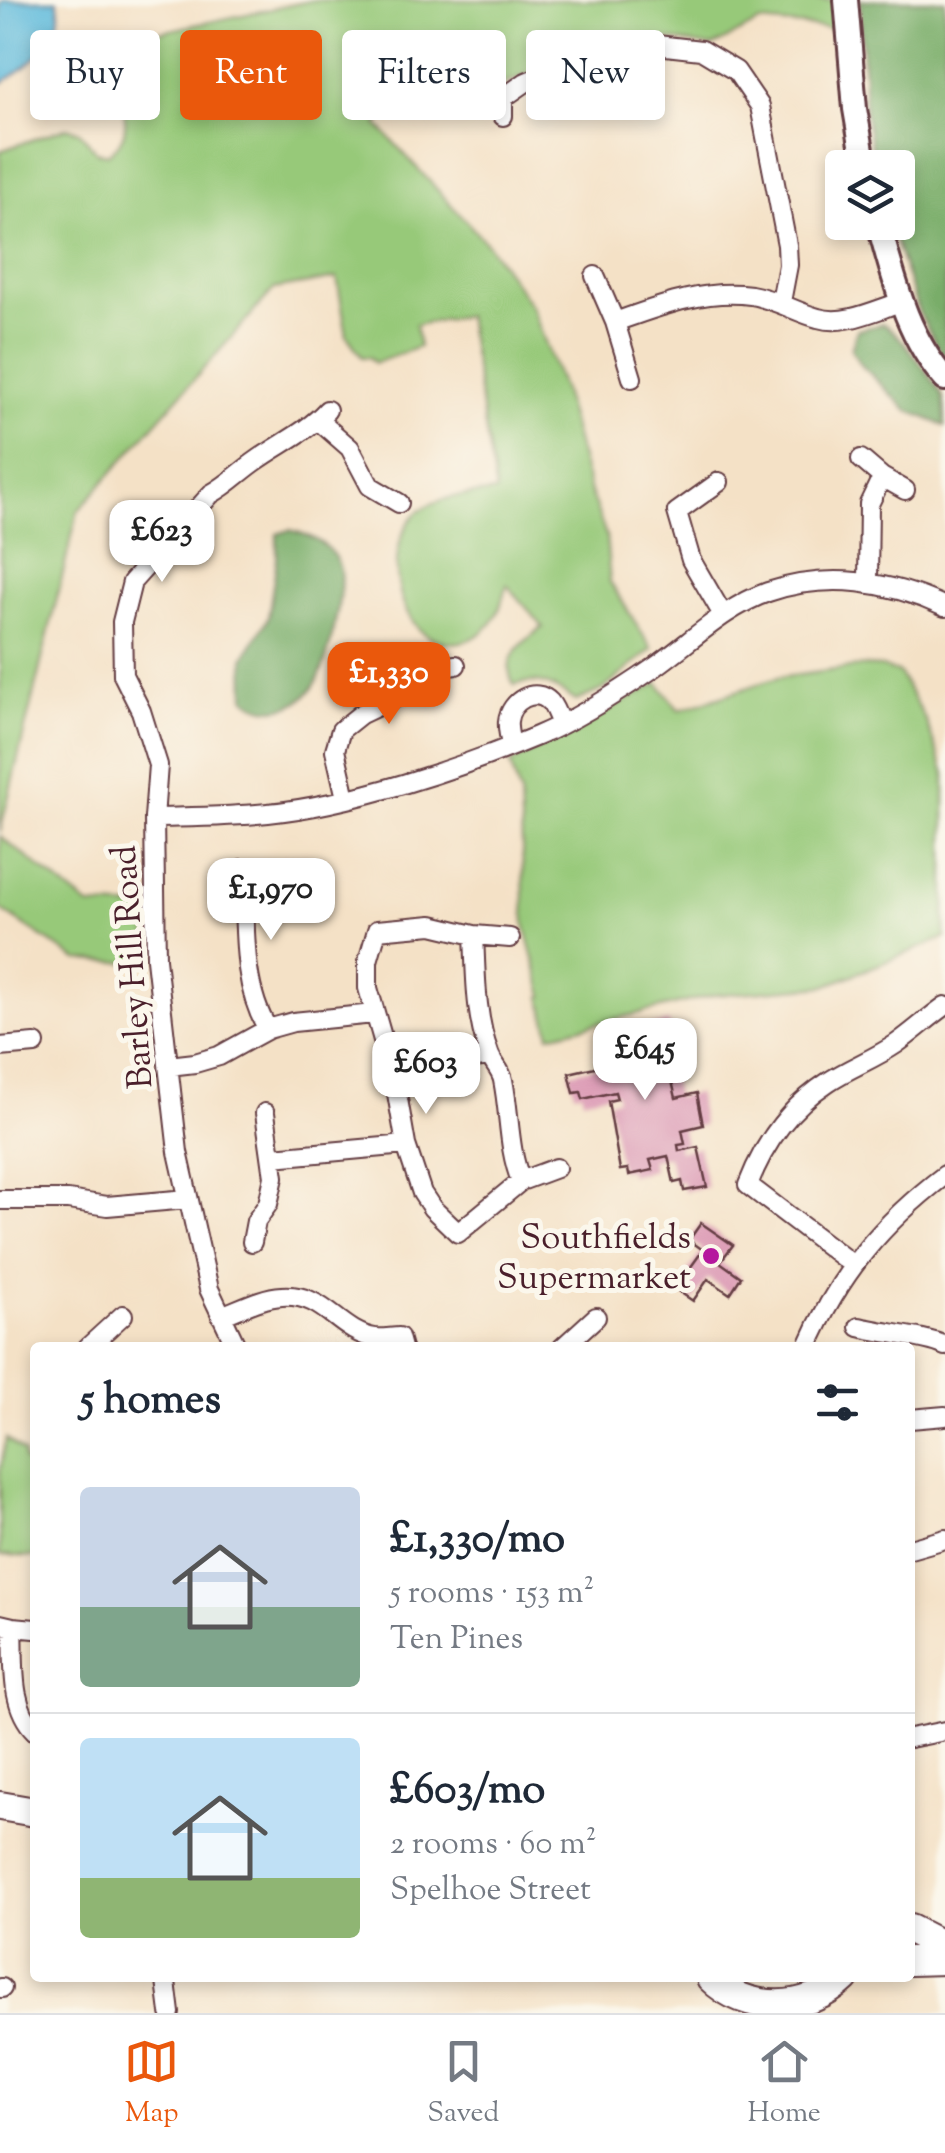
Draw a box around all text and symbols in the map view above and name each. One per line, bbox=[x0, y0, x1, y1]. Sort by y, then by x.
chip: Buy bbox=[30, 30, 160, 120]
chip: Rent bbox=[180, 30, 322, 120]
chip: Filters bbox=[342, 30, 506, 120]
chip: New bbox=[526, 30, 665, 120]
map controls bbox=[825, 150, 915, 240]
button: layers bbox=[825, 150, 915, 240]
pin: £623 bbox=[103, 500, 221, 585]
text: £623 bbox=[131, 509, 193, 555]
pin: £1,330 bbox=[308, 642, 470, 727]
text: £1,330 bbox=[349, 651, 429, 697]
street label: Barley Hill Road bbox=[101, 843, 168, 1090]
pin: £1,970 bbox=[190, 858, 352, 943]
text: £1,970 bbox=[229, 867, 313, 913]
pin: £645 bbox=[586, 1018, 704, 1103]
text: £645 bbox=[615, 1027, 675, 1073]
pin: £603 bbox=[367, 1032, 485, 1117]
text: £603 bbox=[394, 1041, 458, 1087]
place label: Southfields Supermarket bbox=[497, 1214, 691, 1305]
marker: Southfields Supermarket bbox=[700, 1245, 722, 1267]
text: 5 homes bbox=[80, 1372, 221, 1432]
icon: filters bbox=[810, 1375, 865, 1430]
text: £1,330/mo bbox=[390, 1511, 565, 1571]
icon: home bbox=[160, 1527, 280, 1647]
text: 5 rooms · 153 m² bbox=[390, 1571, 594, 1617]
text: Ten Pines bbox=[390, 1617, 523, 1663]
text: £603/mo bbox=[390, 1762, 545, 1822]
icon: home bbox=[160, 1778, 280, 1898]
text: 2 rooms · 60 m² bbox=[390, 1822, 596, 1868]
text: Spelhoe Street bbox=[390, 1868, 591, 1914]
tab: Map bbox=[124, 2034, 179, 2134]
tab: Saved bbox=[427, 2034, 499, 2134]
tab: Home bbox=[747, 2034, 821, 2134]

